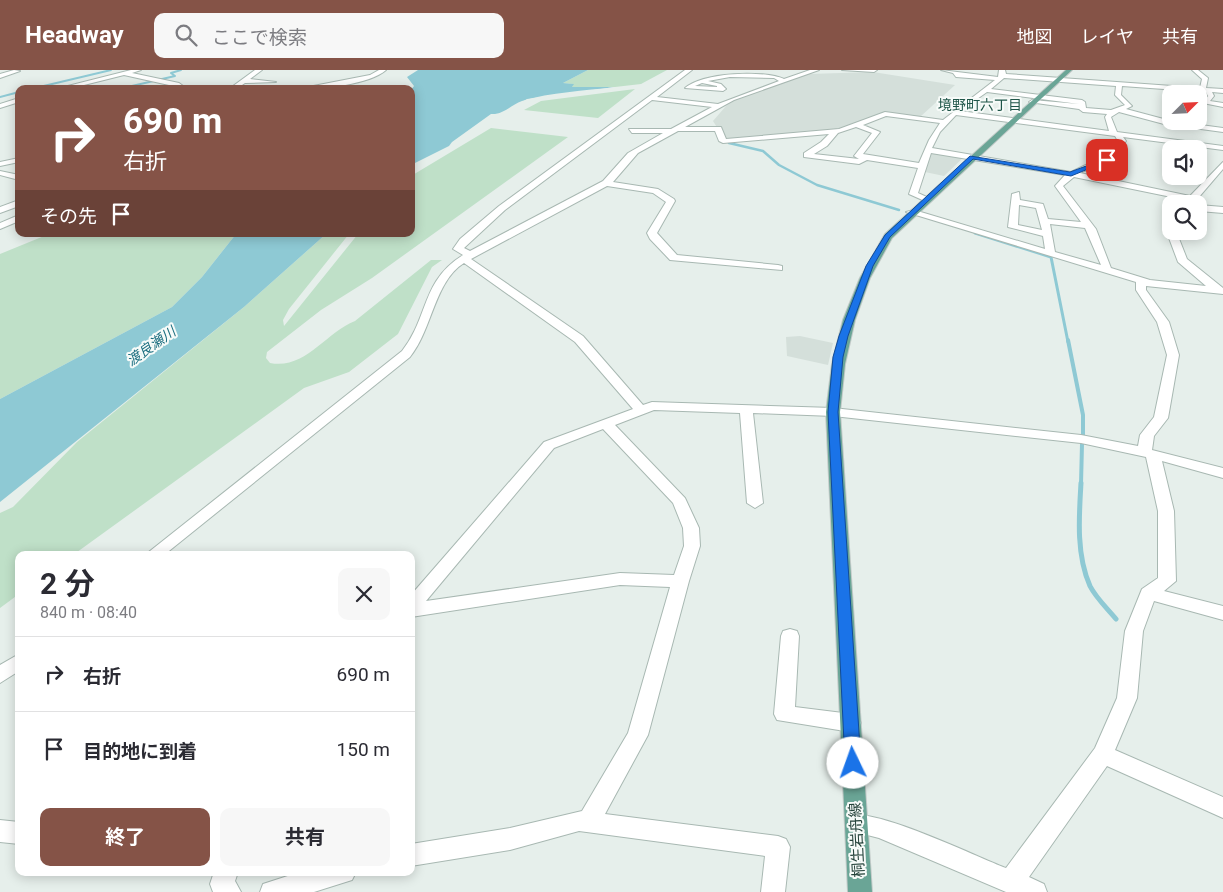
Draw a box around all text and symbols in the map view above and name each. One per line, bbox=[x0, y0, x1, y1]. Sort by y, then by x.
search box bbox=[154, 13, 504, 58]
text: Headway bbox=[25, 21, 124, 49]
icon: search bbox=[172, 21, 200, 49]
text: ここで検索 bbox=[212, 26, 307, 49]
text: 地図 bbox=[1017, 26, 1053, 47]
text: レイヤ bbox=[1081, 26, 1134, 47]
text: 共有 bbox=[1162, 26, 1198, 47]
north arrow bbox=[1162, 85, 1208, 130]
map controls bbox=[1162, 85, 1207, 240]
district label: 境野町六丁目 bbox=[938, 97, 1022, 113]
text: 690 m bbox=[123, 101, 222, 142]
icon: right bbox=[40, 105, 105, 170]
pin bbox=[1086, 139, 1128, 181]
button: sound bbox=[1162, 140, 1207, 185]
icon: arrive bbox=[1093, 146, 1121, 174]
text: 右折 bbox=[123, 149, 167, 174]
button: search bbox=[1162, 195, 1207, 240]
icon: arrive bbox=[107, 200, 135, 228]
text: その先 bbox=[40, 205, 97, 228]
water label: 渡良瀬川 bbox=[123, 322, 180, 369]
text: 2 分 bbox=[40, 566, 95, 601]
button: close bbox=[338, 568, 390, 620]
text: 840 m · 08:40 bbox=[40, 603, 137, 622]
icon: right bbox=[40, 660, 68, 688]
text: 690 m bbox=[337, 663, 390, 686]
text: 右折 bbox=[83, 665, 121, 688]
icon: arrive bbox=[40, 735, 68, 763]
position arrow bbox=[826, 736, 878, 788]
text: 150 m bbox=[337, 738, 390, 761]
text: 目的地に到着 bbox=[83, 740, 197, 763]
street label: 桐生岩舟線 bbox=[846, 802, 868, 878]
button: 終了 bbox=[40, 808, 210, 866]
button: 共有 bbox=[220, 808, 390, 866]

